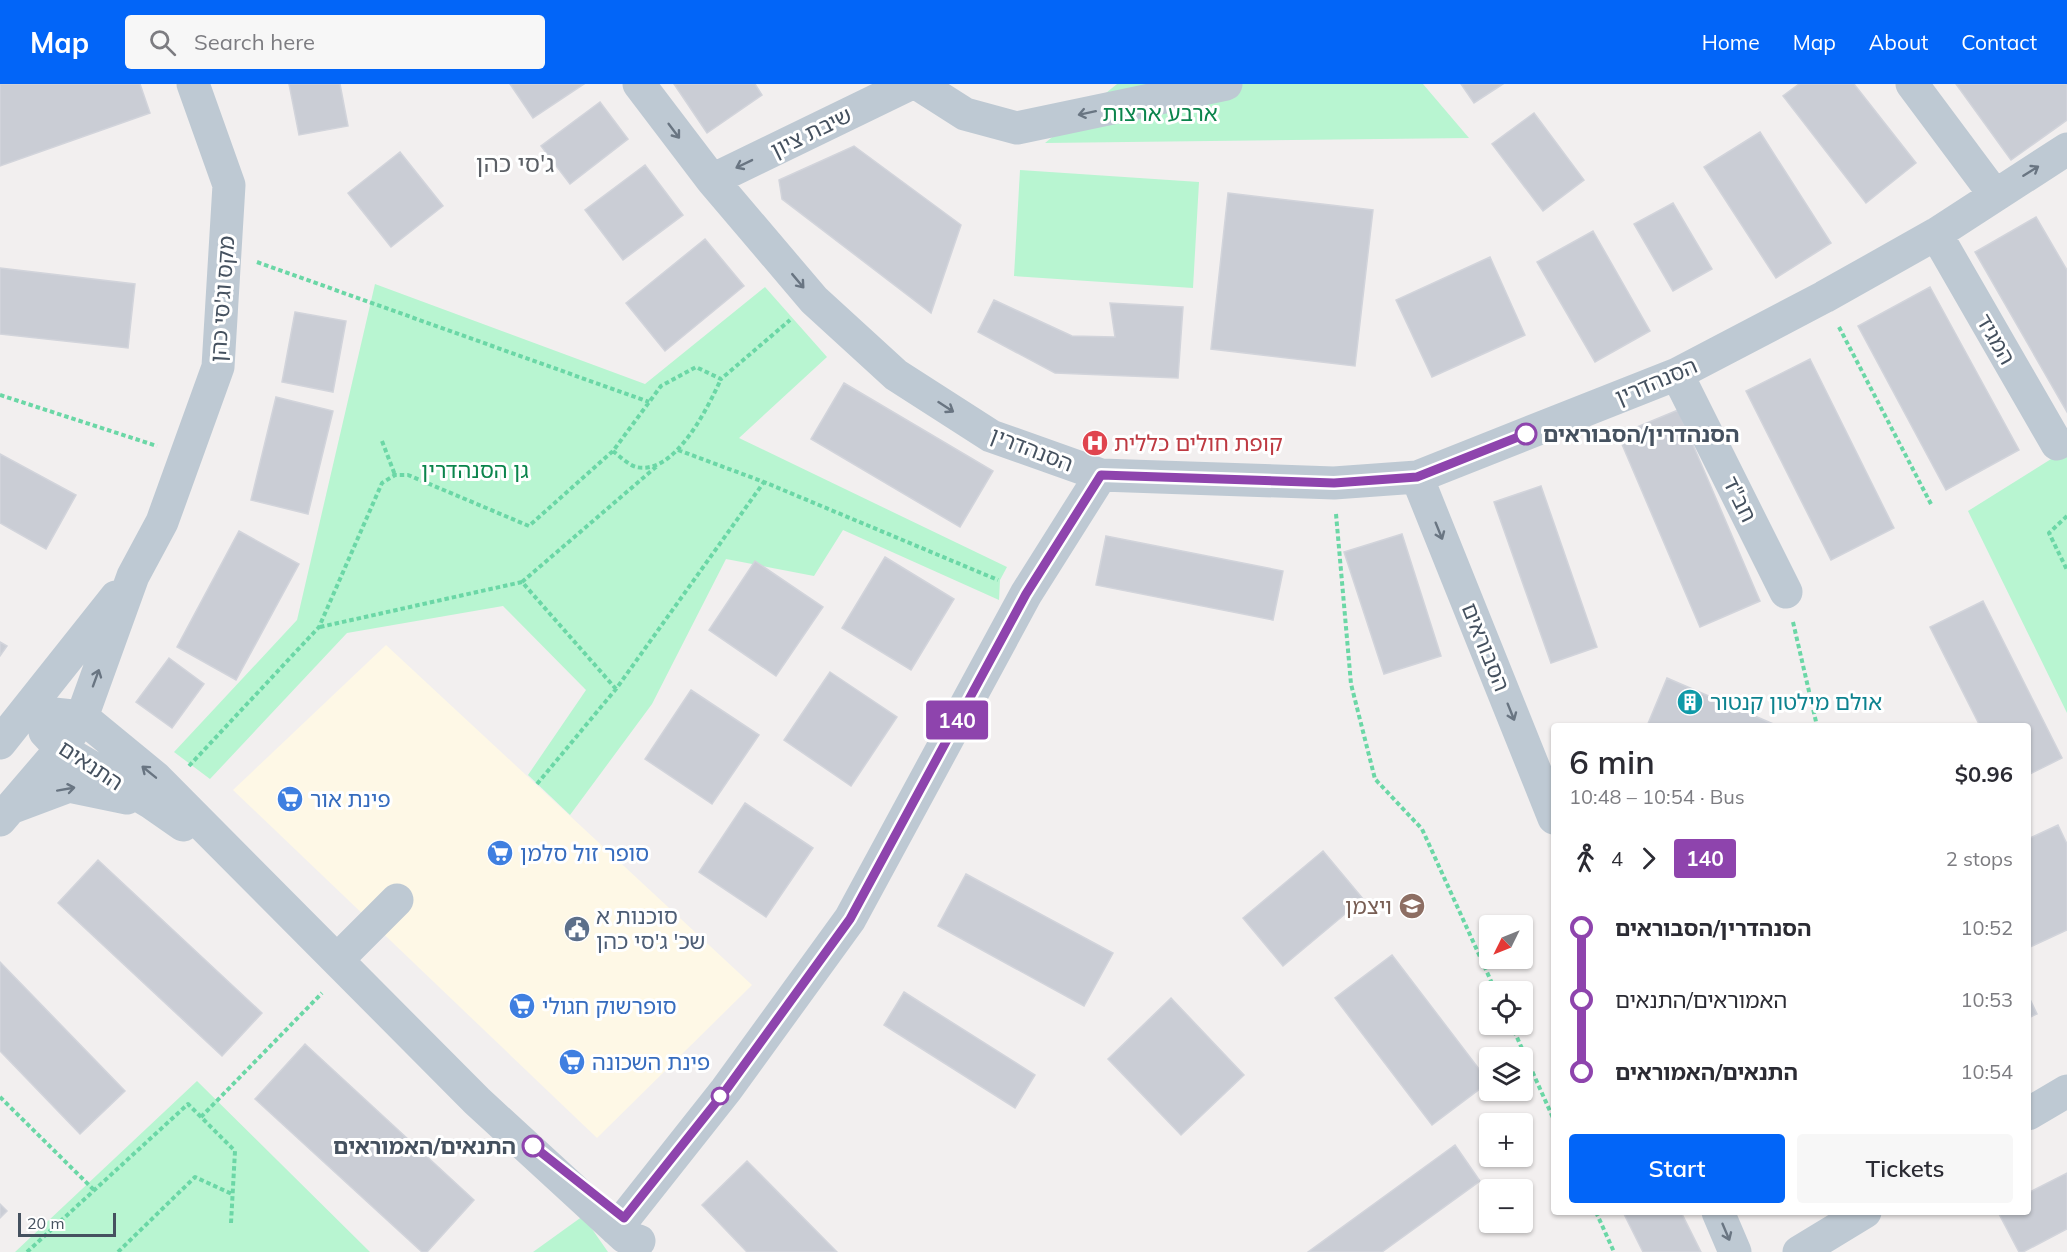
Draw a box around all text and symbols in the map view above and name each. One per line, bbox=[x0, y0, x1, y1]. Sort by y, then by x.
search box bbox=[125, 15, 545, 69]
text: Map bbox=[30, 25, 89, 60]
icon: search bbox=[146, 26, 179, 59]
text: Search here bbox=[194, 28, 315, 56]
text: Home bbox=[1702, 29, 1760, 55]
text: Map bbox=[1793, 29, 1836, 55]
text: About bbox=[1869, 29, 1928, 55]
text: Contact bbox=[1961, 29, 2037, 55]
park label: ארבע ארצות bbox=[1102, 99, 1218, 127]
street label: שיבת ציון bbox=[766, 100, 856, 164]
one-way arrow bbox=[1077, 108, 1097, 119]
one-way arrow bbox=[668, 122, 681, 138]
district label: ג'סי כהן bbox=[476, 148, 554, 178]
one-way arrow bbox=[735, 159, 753, 171]
one-way arrow bbox=[2022, 165, 2039, 177]
street label: מקס וג'סי כהן bbox=[204, 235, 240, 363]
one-way arrow bbox=[791, 273, 805, 288]
street label: המגיד bbox=[1970, 309, 2022, 369]
street label: הסנהדרין bbox=[1611, 351, 1701, 411]
one-way arrow bbox=[937, 401, 954, 413]
street label: הסנהדרין bbox=[987, 420, 1077, 478]
place label: הסנהדרין/הסבוראים bbox=[1543, 420, 1740, 448]
marker: הסנהדרין/הסבוראים bbox=[1515, 423, 1537, 445]
hospital icon: קופת חולים כללית bbox=[1080, 428, 1110, 458]
place label: קופת חולים כללית bbox=[1114, 429, 1283, 457]
park label: גן הסנהדרין bbox=[421, 456, 529, 484]
street label: חב"ד bbox=[1717, 471, 1763, 527]
one-way arrow bbox=[1434, 521, 1445, 540]
street label: הסבוראים bbox=[1456, 599, 1516, 695]
one-way arrow bbox=[92, 669, 103, 688]
building icon: אולם מילטון קנטור bbox=[1675, 687, 1705, 717]
place label: אולם מילטון קנטור bbox=[1710, 688, 1882, 716]
line badge: 140 bbox=[922, 700, 992, 740]
one-way arrow bbox=[1507, 702, 1518, 721]
text: 140 bbox=[938, 707, 976, 733]
street label: התנאים bbox=[53, 734, 129, 796]
text: 6 min bbox=[1569, 741, 1655, 782]
text: $0.96 bbox=[1955, 760, 2013, 788]
one-way arrow bbox=[142, 765, 157, 779]
one-way arrow bbox=[56, 783, 75, 794]
supermarket icon: פינת אור bbox=[275, 784, 305, 814]
text: 10:48 – 10:54 · Bus bbox=[1569, 784, 1745, 809]
place label: פינת אור bbox=[310, 785, 391, 813]
supermarket icon: סופר זול סלמן bbox=[485, 838, 515, 868]
place label: סופר זול סלמן bbox=[520, 839, 649, 867]
icon: walk bbox=[1569, 842, 1602, 875]
icon: forward bbox=[1632, 842, 1665, 875]
text: 140 bbox=[1686, 845, 1724, 871]
text: 4 bbox=[1611, 846, 1623, 871]
text: 2 stops bbox=[1946, 846, 2013, 871]
school or university icon: ויצמן bbox=[1397, 891, 1427, 921]
place label: ויצמן bbox=[1345, 892, 1392, 920]
place label: סוכנות א שכ' ג'סי כהן bbox=[596, 902, 705, 955]
public building icon: סוכנות א שכ' ג'סי כהן bbox=[562, 914, 592, 944]
text: הסנהדרין/הסבוראים bbox=[1615, 914, 1812, 942]
north arrow bbox=[1479, 915, 1533, 969]
map controls bbox=[1479, 915, 1533, 1233]
text: 10:52 bbox=[1960, 915, 2013, 940]
button: locate bbox=[1479, 981, 1533, 1035]
text: האמוראים/התנאים bbox=[1615, 986, 1787, 1014]
text: 10:53 bbox=[1960, 987, 2013, 1012]
supermarket icon: סופרשוק חגולי bbox=[507, 991, 537, 1021]
place label: סופרשוק חגולי bbox=[542, 992, 677, 1020]
supermarket icon: פינת השכונה bbox=[557, 1047, 587, 1077]
button: layers bbox=[1479, 1047, 1533, 1101]
place label: פינת השכונה bbox=[592, 1048, 710, 1076]
text: התנאים/האמוראים bbox=[1615, 1058, 1798, 1086]
text: 10:54 bbox=[1960, 1059, 2013, 1084]
unlabelled marker bbox=[711, 1087, 729, 1105]
button: + bbox=[1479, 1113, 1533, 1167]
place label: התנאים/האמוראים bbox=[333, 1132, 516, 1160]
button: Start bbox=[1569, 1134, 1785, 1203]
button: Tickets bbox=[1797, 1134, 2013, 1203]
marker: התנאים/האמוראים bbox=[522, 1135, 544, 1157]
button: − bbox=[1479, 1179, 1533, 1233]
scale bar bbox=[18, 1210, 116, 1238]
text: 20 m bbox=[27, 1213, 64, 1233]
one-way arrow bbox=[1722, 1223, 1733, 1241]

